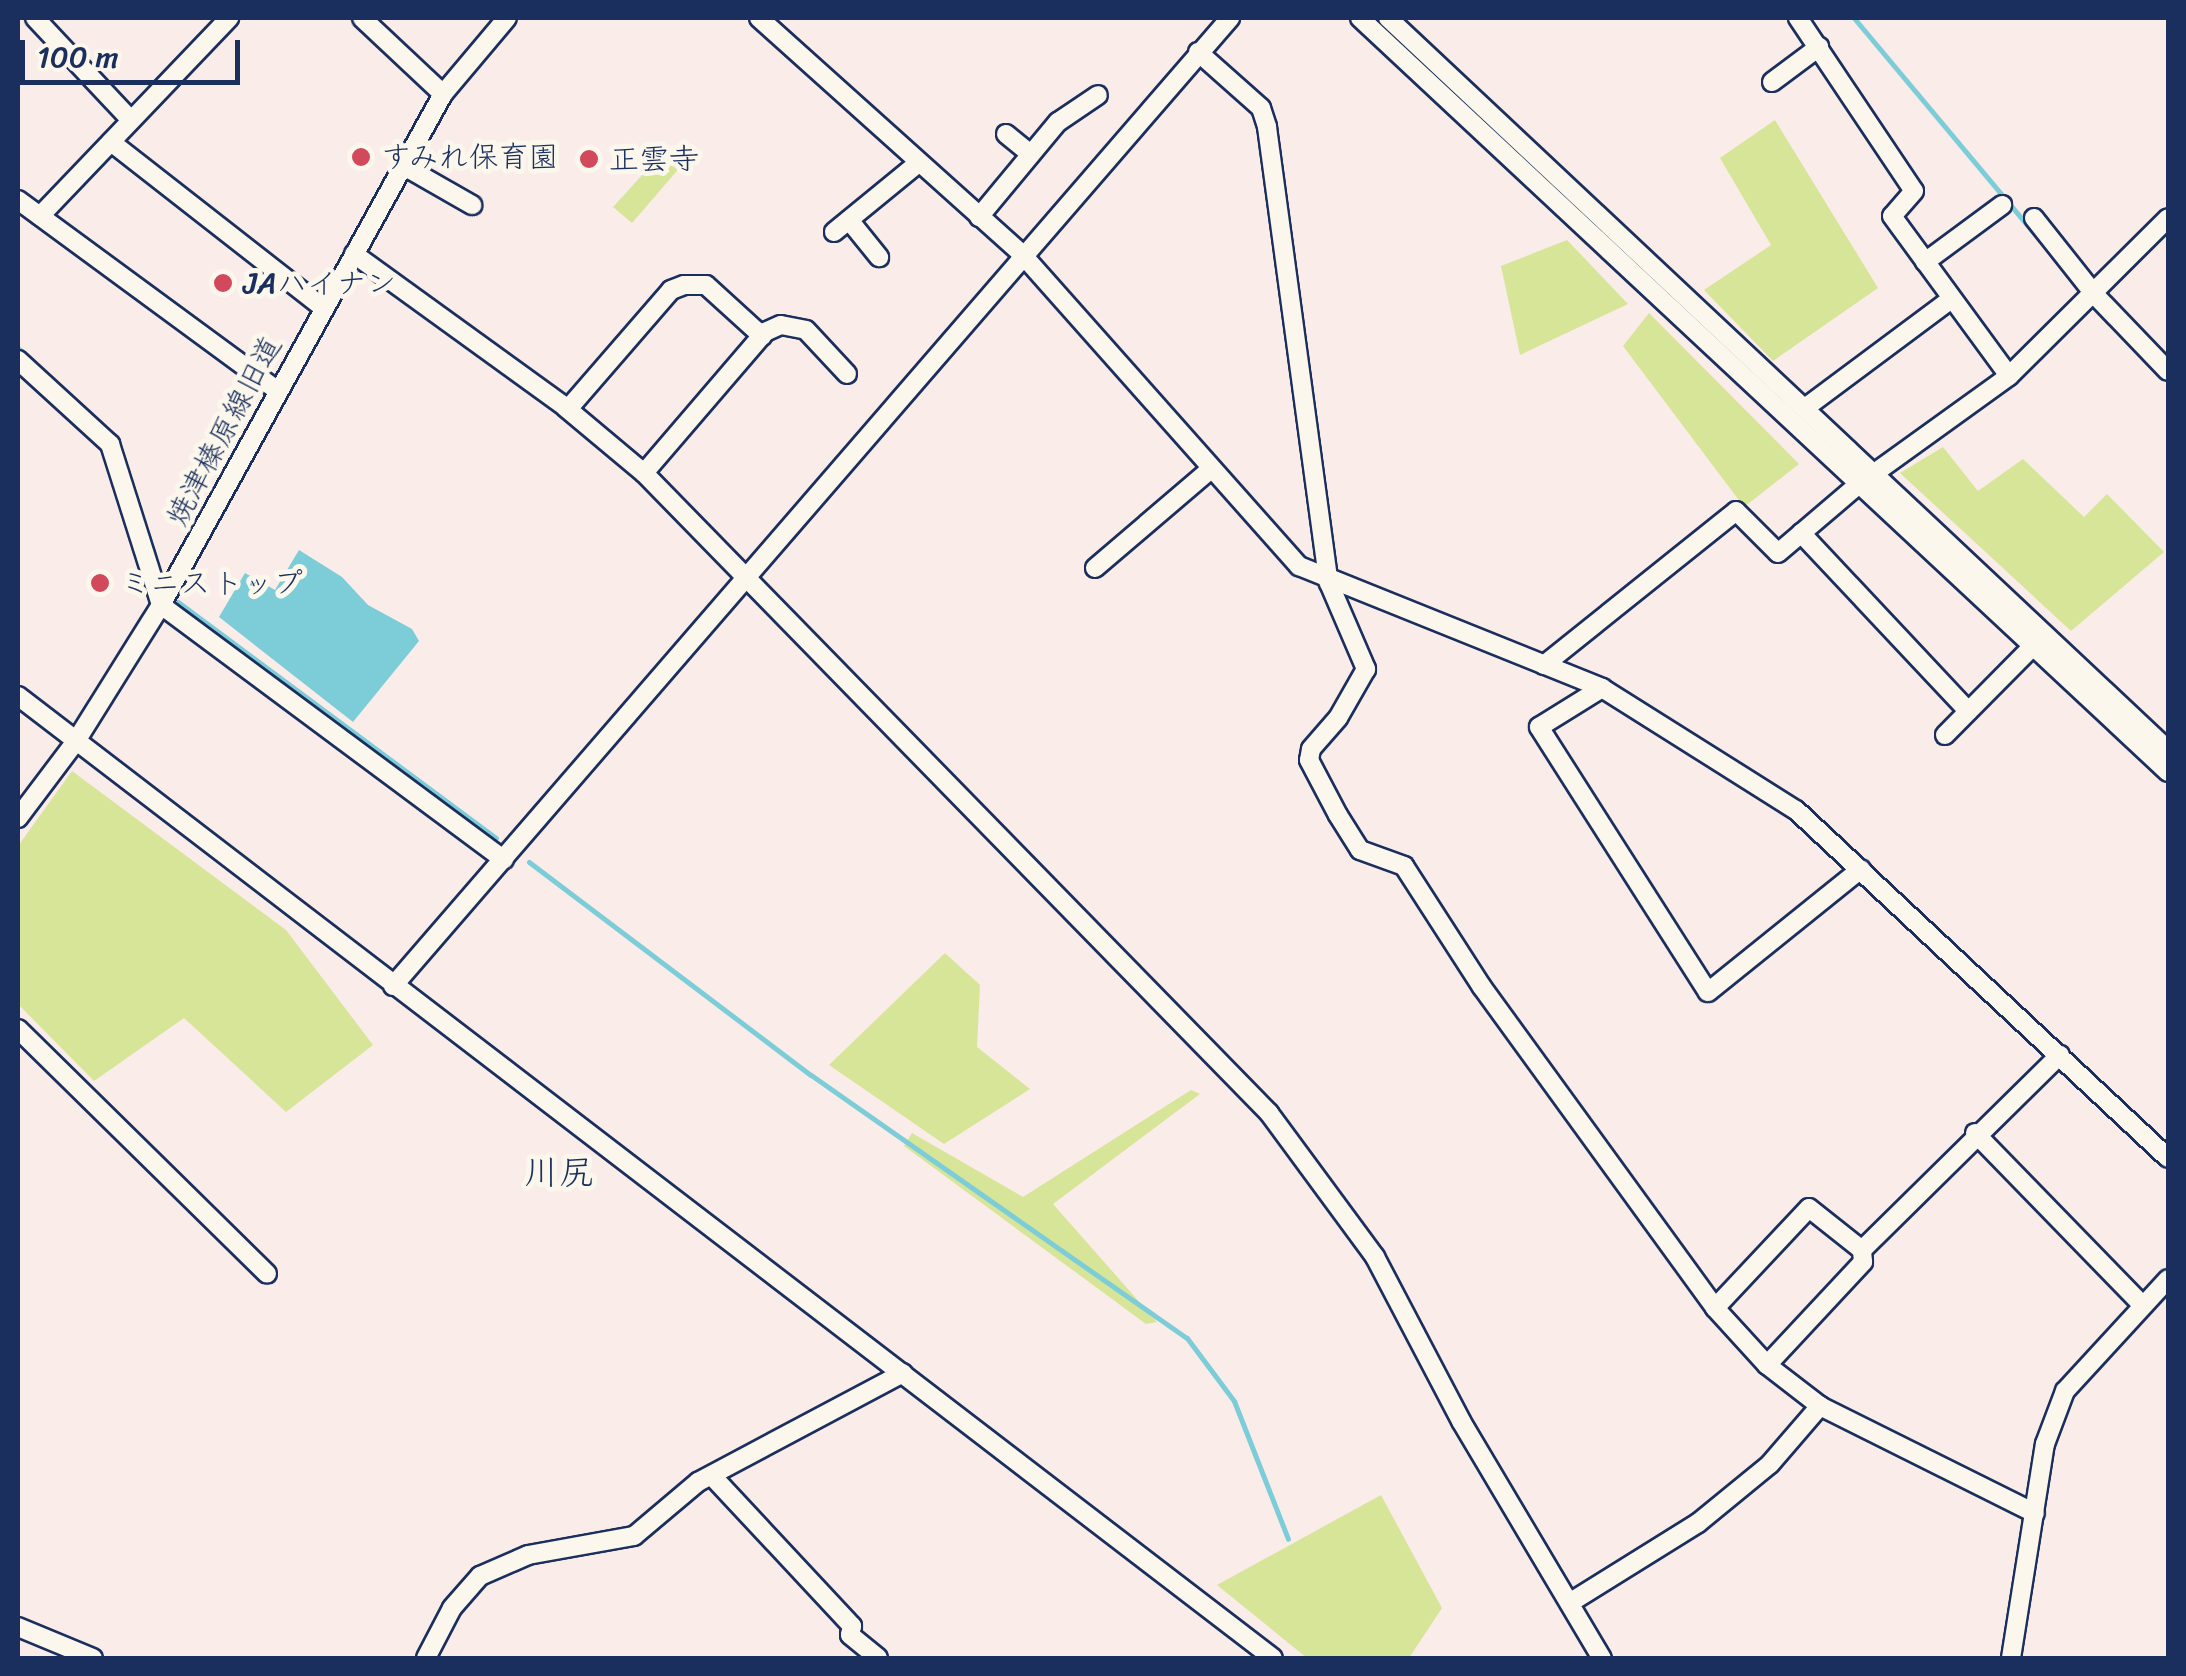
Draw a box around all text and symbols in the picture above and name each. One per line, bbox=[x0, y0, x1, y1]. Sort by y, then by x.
scale bar bbox=[25, 20, 245, 82]
text: 100 m bbox=[37, 30, 119, 84]
place label: すみれ保育園 bbox=[381, 139, 561, 175]
place label: 正雲寺 bbox=[609, 141, 699, 177]
marker: すみれ保育園 bbox=[350, 146, 372, 168]
marker: 正雲寺 bbox=[578, 148, 600, 170]
place label: JAハイナン bbox=[243, 265, 397, 301]
marker: JAハイナン bbox=[212, 272, 234, 294]
street label: 焼津榛原線旧道 bbox=[159, 330, 289, 532]
place label: ミニストップ bbox=[120, 565, 300, 601]
marker: ミニストップ bbox=[89, 572, 111, 594]
district label: 川尻 bbox=[524, 1151, 594, 1193]

